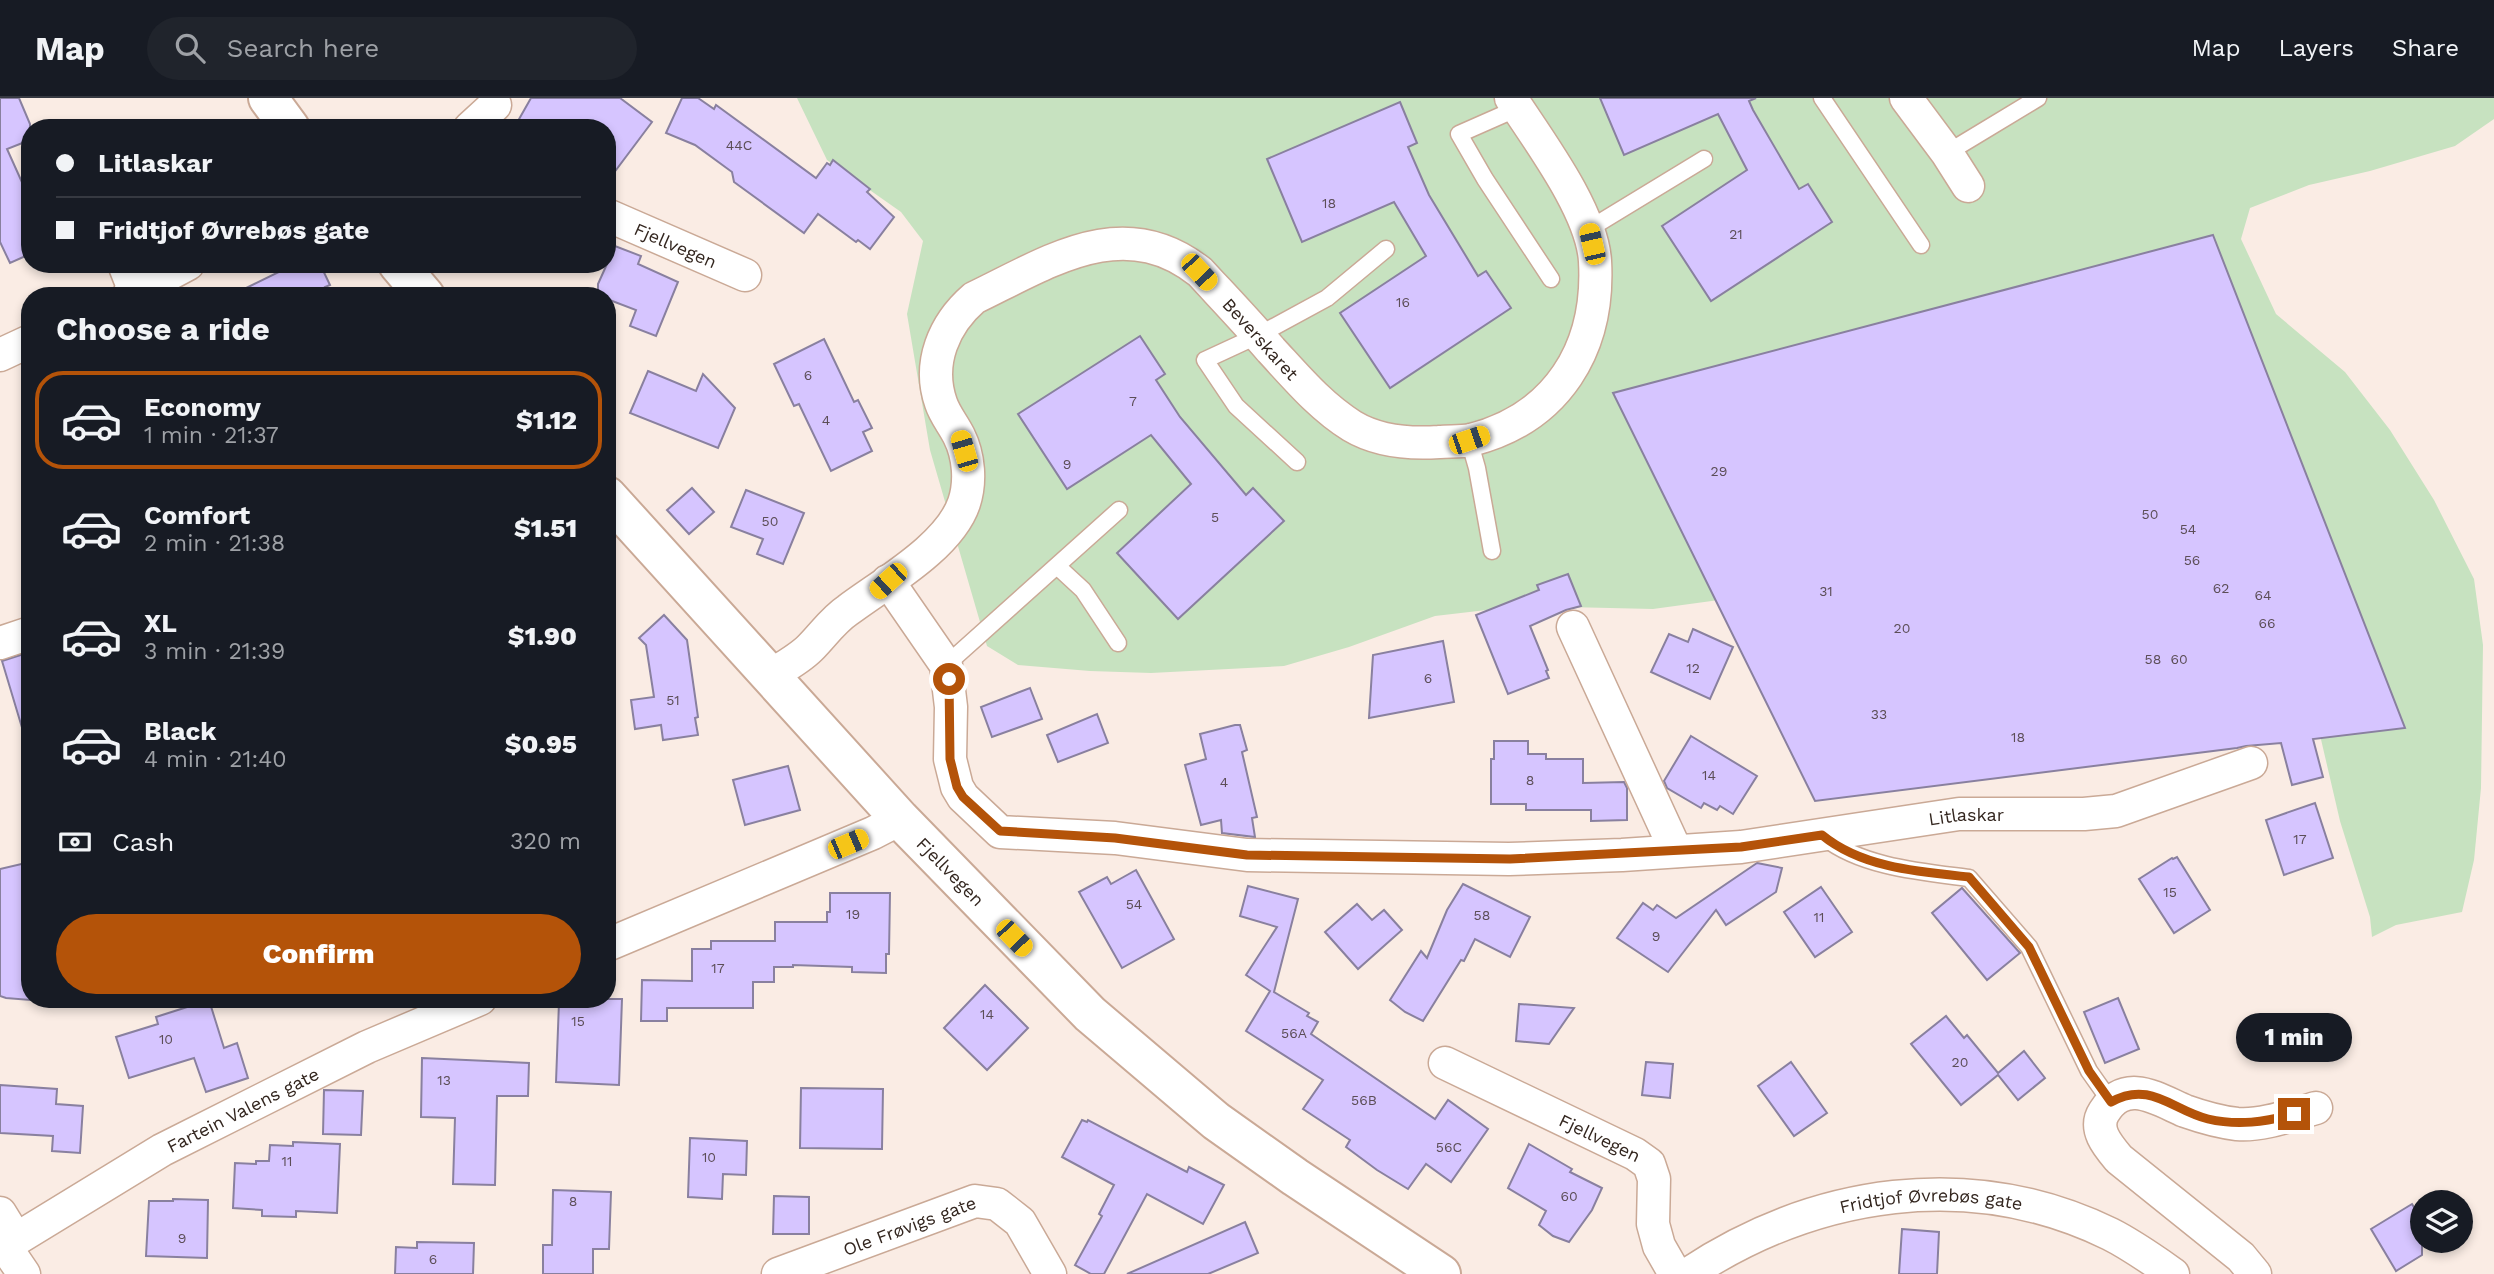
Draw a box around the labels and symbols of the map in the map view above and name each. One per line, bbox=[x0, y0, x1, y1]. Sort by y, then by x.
house number: 44C bbox=[726, 137, 752, 153]
house number: 18 bbox=[1322, 195, 1336, 211]
street label: Fjellvegen bbox=[631, 218, 720, 272]
car bbox=[1578, 221, 1607, 267]
house number: 21 bbox=[1729, 226, 1743, 242]
car bbox=[1177, 249, 1222, 295]
street label: Beverskaret bbox=[1219, 293, 1304, 384]
house number: 16 bbox=[1396, 294, 1410, 310]
house number: 6 bbox=[804, 367, 812, 383]
house number: 7 bbox=[1129, 393, 1137, 409]
house number: 4 bbox=[822, 412, 830, 428]
car bbox=[1446, 423, 1493, 457]
car bbox=[949, 428, 980, 474]
house number: 9 bbox=[1063, 456, 1071, 472]
house number: 29 bbox=[1711, 463, 1727, 479]
house number: 50 bbox=[2142, 506, 2158, 522]
house number: 5 bbox=[1211, 509, 1219, 525]
house number: 50 bbox=[762, 513, 778, 529]
house number: 54 bbox=[2180, 521, 2196, 537]
house number: 56 bbox=[2184, 552, 2200, 568]
car bbox=[866, 559, 911, 603]
house number: 62 bbox=[2213, 580, 2229, 596]
house number: 31 bbox=[1819, 583, 1833, 599]
house number: 64 bbox=[2254, 587, 2272, 603]
house number: 66 bbox=[2258, 615, 2276, 631]
house number: 20 bbox=[1894, 620, 1910, 636]
house number: 58 bbox=[2145, 651, 2161, 667]
house number: 60 bbox=[2170, 651, 2188, 667]
house number: 12 bbox=[1686, 660, 1700, 676]
route start bbox=[933, 663, 965, 695]
house number: 6 bbox=[1424, 670, 1432, 686]
house number: 51 bbox=[666, 692, 680, 708]
house number: 33 bbox=[1871, 706, 1887, 722]
house number: 18 bbox=[2011, 729, 2025, 745]
house number: 14 bbox=[1702, 767, 1716, 783]
house number: 8 bbox=[1526, 772, 1534, 788]
house number: 4 bbox=[1220, 774, 1228, 790]
street label: Litlaskar bbox=[1927, 804, 2004, 829]
car bbox=[825, 826, 872, 862]
house number: 17 bbox=[2293, 831, 2307, 847]
street label: Fjellvegen bbox=[913, 832, 989, 910]
house number: 15 bbox=[2163, 884, 2177, 900]
house number: 54 bbox=[1126, 896, 1142, 912]
house number: 19 bbox=[846, 906, 860, 922]
house number: 58 bbox=[1474, 907, 1490, 923]
house number: 11 bbox=[1814, 909, 1824, 925]
car bbox=[992, 916, 1037, 960]
house number: 9 bbox=[1652, 928, 1660, 944]
house number: 17 bbox=[711, 960, 725, 976]
house number: 14 bbox=[980, 1006, 994, 1022]
callout: 1 min bbox=[2236, 1012, 2352, 1062]
house number: 15 bbox=[571, 1013, 585, 1029]
house number: 56A bbox=[1281, 1025, 1307, 1041]
house number: 10 bbox=[159, 1031, 173, 1047]
house number: 20 bbox=[1952, 1054, 1968, 1070]
street label: Fartein Valens gate bbox=[163, 1063, 322, 1156]
house number: 13 bbox=[437, 1072, 451, 1088]
house number: 56B bbox=[1351, 1092, 1377, 1108]
route end bbox=[2278, 1098, 2310, 1130]
street label: Fjellvegen bbox=[1556, 1109, 1644, 1166]
house number: 56C bbox=[1436, 1139, 1462, 1155]
house number: 10 bbox=[702, 1149, 716, 1165]
house number: 11 bbox=[282, 1153, 292, 1169]
street label: Fridtjof Øvrebøs gate bbox=[1837, 1184, 2025, 1217]
house number: 60 bbox=[1560, 1188, 1578, 1204]
street label: Ole Frøvigs gate bbox=[840, 1191, 979, 1260]
house number: 8 bbox=[569, 1193, 577, 1209]
house number: 9 bbox=[178, 1230, 186, 1246]
house number: 6 bbox=[429, 1251, 437, 1267]

